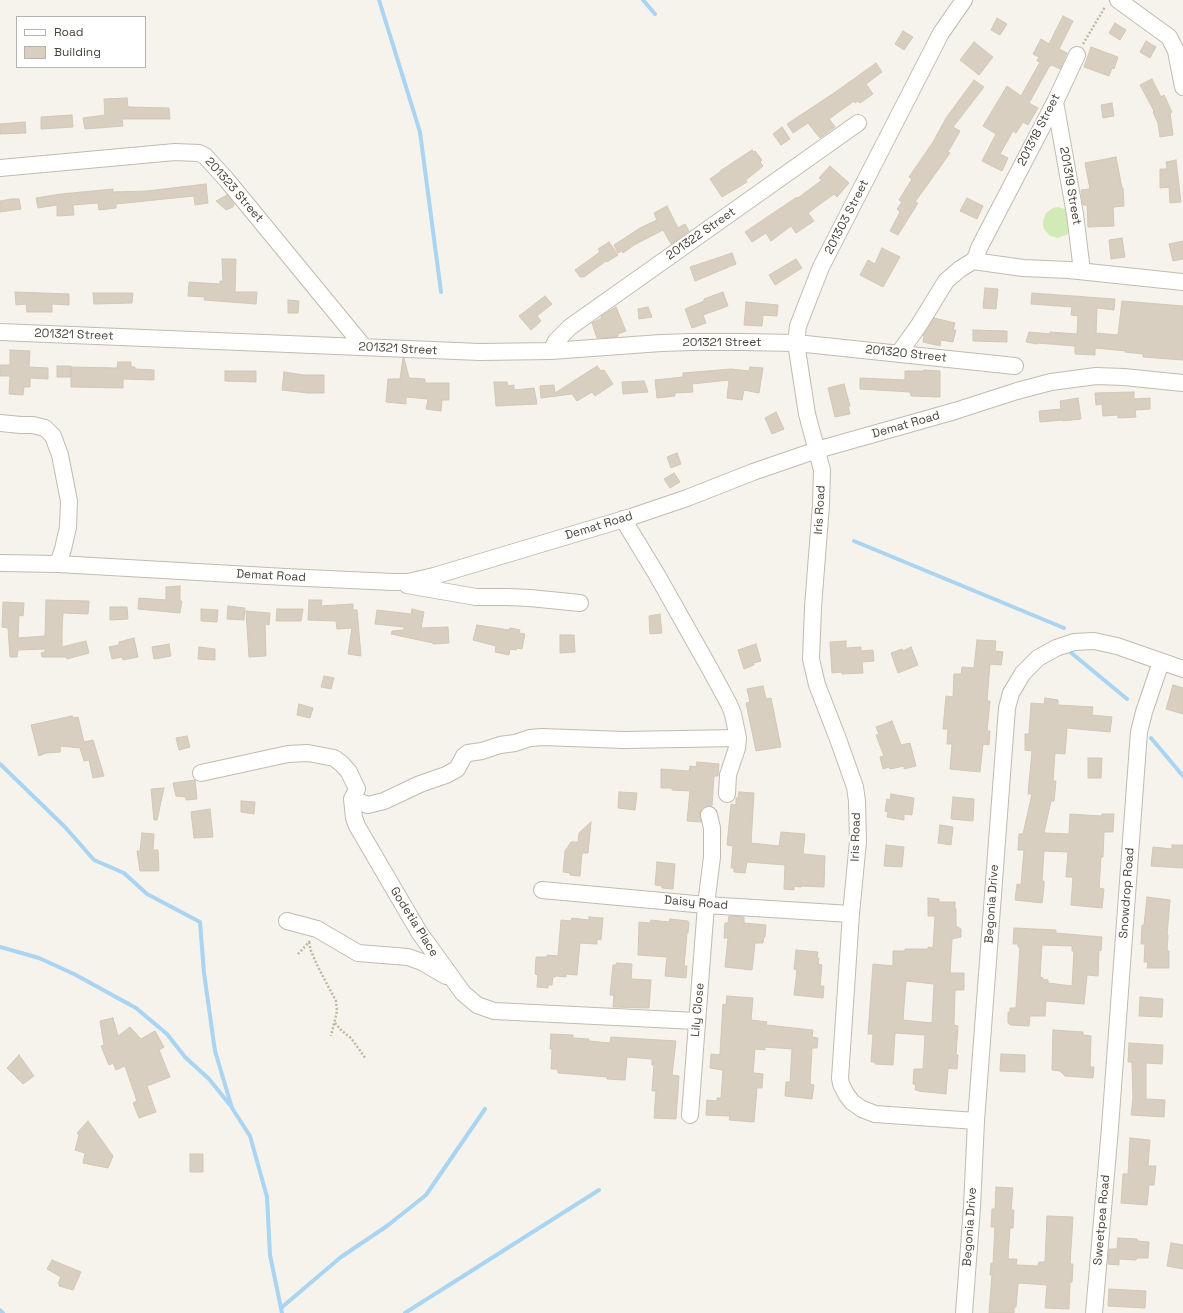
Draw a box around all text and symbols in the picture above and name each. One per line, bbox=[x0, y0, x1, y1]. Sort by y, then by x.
legend bbox=[16, 16, 146, 68]
text: Road bbox=[54, 24, 83, 40]
text: Building bbox=[54, 44, 101, 60]
street label: 201318 Street bbox=[1015, 91, 1063, 169]
street label: 201319 Street bbox=[1056, 146, 1084, 226]
street label: 201323 Street bbox=[202, 155, 266, 225]
street label: 201303 Street bbox=[822, 177, 872, 257]
street label: 201322 Street bbox=[664, 205, 738, 263]
street label: 201321 Street bbox=[34, 326, 114, 344]
street label: 201321 Street bbox=[682, 336, 762, 350]
street label: 201321 Street bbox=[358, 340, 438, 358]
street label: 201320 Street bbox=[865, 343, 947, 365]
street label: Demat Road bbox=[870, 408, 942, 442]
street label: Iris Road bbox=[812, 485, 828, 535]
street label: Demat Road bbox=[563, 509, 635, 543]
street label: Demat Road bbox=[236, 567, 306, 585]
street label: Iris Road bbox=[848, 812, 864, 862]
street label: Snowdrop Road bbox=[1117, 847, 1137, 939]
street label: Begonia Drive bbox=[982, 864, 1002, 944]
street label: Godetia Place bbox=[387, 884, 441, 960]
street label: Daisy Road bbox=[663, 893, 729, 913]
street label: Lily Close bbox=[688, 982, 708, 1038]
street label: Sweetpea Road bbox=[1091, 1174, 1113, 1266]
street label: Begonia Drive bbox=[960, 1187, 980, 1267]

